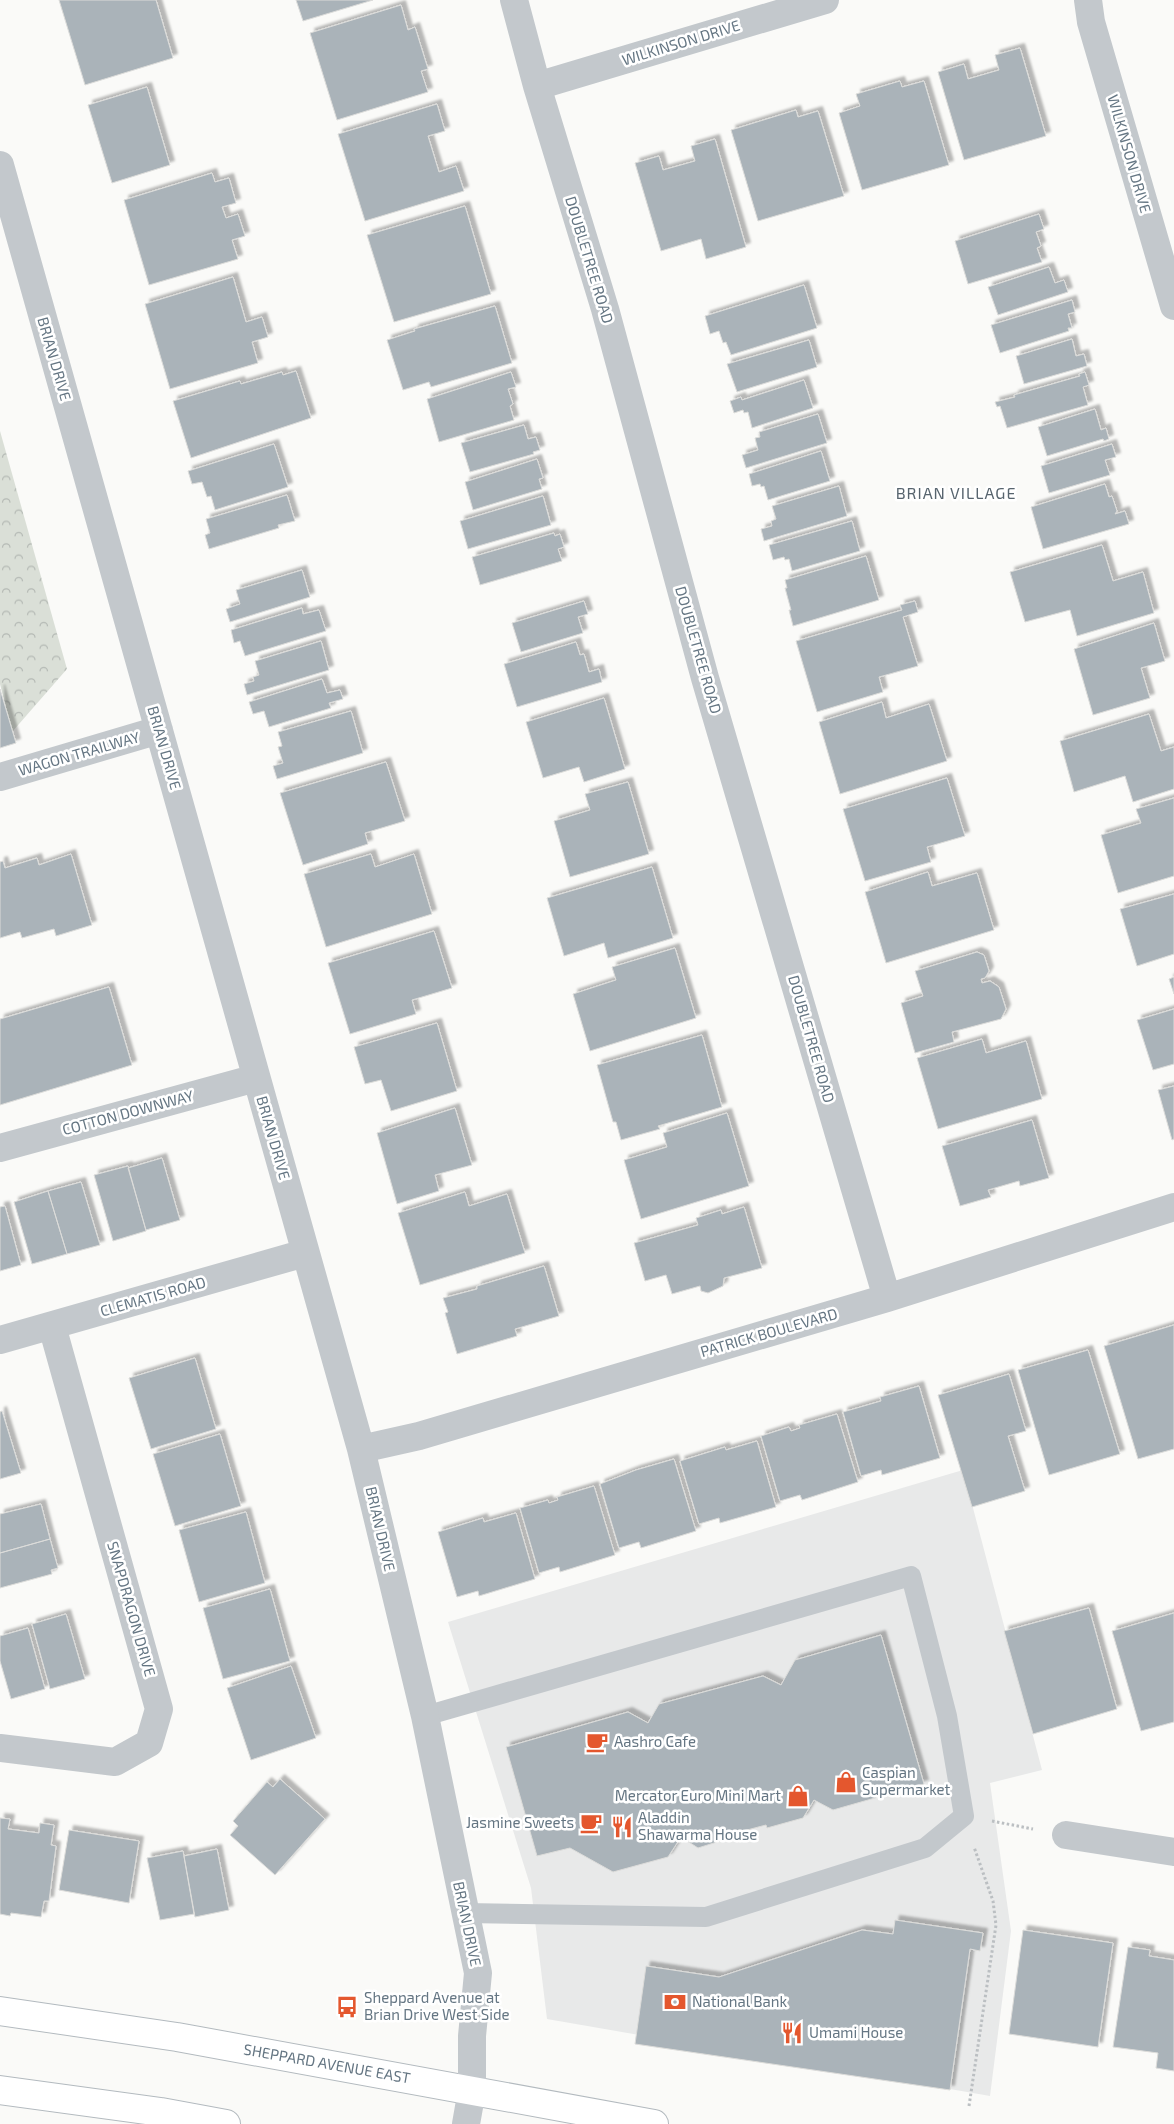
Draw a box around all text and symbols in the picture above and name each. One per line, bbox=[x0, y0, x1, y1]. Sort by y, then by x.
street label: WILKINSON DRIVE bbox=[620, 16, 742, 69]
street label: WILKINSON DRIVE bbox=[1104, 92, 1155, 215]
street label: DOUBLETREE ROAD bbox=[562, 194, 618, 326]
street label: BRIAN DRIVE bbox=[34, 315, 76, 403]
district label: BRIAN VILLAGE bbox=[896, 483, 1016, 502]
street label: DOUBLETREE ROAD bbox=[672, 584, 726, 716]
street label: BRIAN DRIVE bbox=[144, 704, 186, 792]
street label: WAGON TRAILWAY bbox=[16, 727, 142, 779]
street label: DOUBLETREE ROAD bbox=[785, 973, 839, 1105]
street label: COTTON DOWNWAY bbox=[60, 1086, 196, 1138]
street label: BRIAN DRIVE bbox=[253, 1094, 295, 1182]
street label: CLEMATIS ROAD bbox=[98, 1272, 208, 1320]
street label: PATRICK BOULEVARD bbox=[698, 1304, 839, 1360]
street label: BRIAN DRIVE bbox=[362, 1485, 399, 1573]
street label: SNAPDRAGON DRIVE bbox=[104, 1539, 160, 1678]
cafe icon: Aashro Cafe bbox=[584, 1729, 610, 1755]
place label: Aashro Cafe bbox=[614, 1732, 696, 1750]
place label: Caspian Supermarket bbox=[862, 1763, 951, 1798]
shop icon: Caspian Supermarket bbox=[833, 1769, 859, 1795]
shop icon: Mercator Euro Mini Mart bbox=[785, 1783, 811, 1809]
place label: Mercator Euro Mini Mart bbox=[615, 1786, 781, 1804]
place label: Aladdin Shawarma House bbox=[638, 1808, 757, 1843]
cafe icon: Jasmine Sweets bbox=[578, 1810, 604, 1836]
place label: Jasmine Sweets bbox=[466, 1813, 574, 1831]
restaurant icon: Aladdin Shawarma House bbox=[609, 1814, 635, 1840]
street label: BRIAN DRIVE bbox=[450, 1880, 486, 1968]
place label: Sheppard Avenue at Brian Drive West Side bbox=[364, 1988, 510, 2023]
bank icon: National Bank bbox=[662, 1989, 688, 2015]
place label: National Bank bbox=[692, 1992, 787, 2010]
bus stop icon: Sheppard Avenue at Brian Drive West Side bbox=[334, 1994, 360, 2020]
restaurant icon: Umami House bbox=[779, 2020, 805, 2046]
place label: Umami House bbox=[809, 2023, 903, 2041]
street label: SHEPPARD AVENUE EAST bbox=[242, 2039, 412, 2087]

